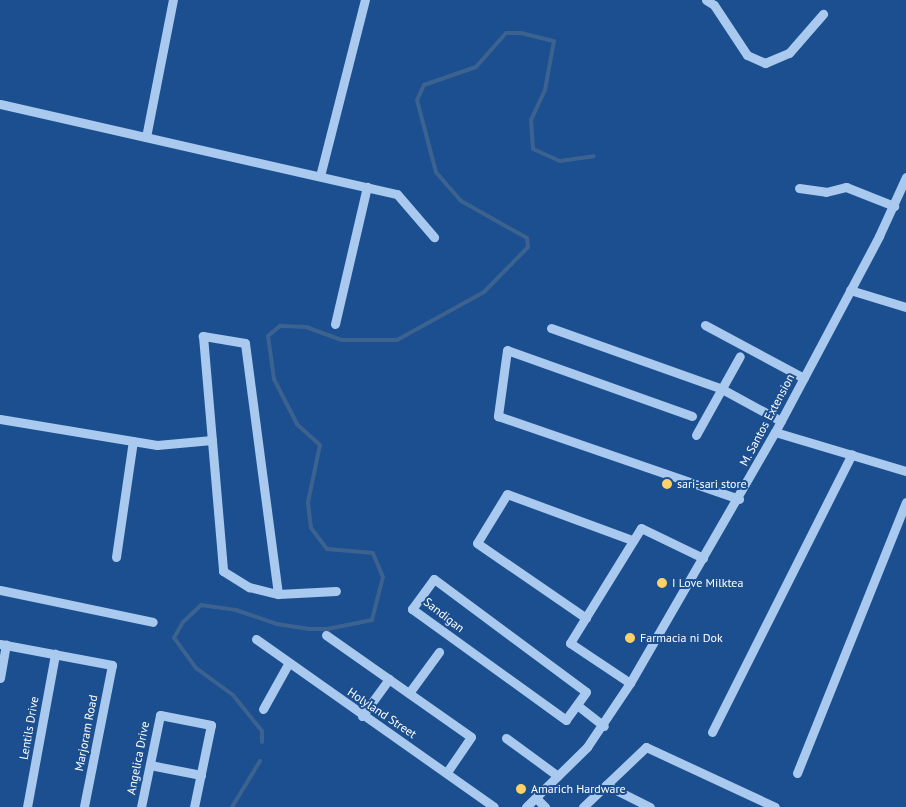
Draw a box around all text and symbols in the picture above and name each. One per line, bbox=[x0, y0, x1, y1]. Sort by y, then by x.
street label: M. Santos Extension bbox=[736, 371, 798, 469]
place label: sari-sari store bbox=[677, 477, 747, 491]
marker: sari-sari store bbox=[661, 478, 673, 490]
place label: I Love Milktea bbox=[672, 576, 743, 590]
marker: I Love Milktea bbox=[656, 577, 668, 589]
street label: Sandigan bbox=[421, 595, 467, 635]
place label: Farmacia ni Dok bbox=[640, 631, 723, 645]
marker: Farmacia ni Dok bbox=[624, 632, 636, 644]
street label: Holyland Street bbox=[345, 685, 419, 741]
street label: Marjoram Road bbox=[72, 694, 100, 772]
street label: Lentils Drive bbox=[16, 695, 42, 761]
street label: Angelica Drive bbox=[124, 720, 152, 796]
place label: Amarich Hardware bbox=[531, 782, 626, 796]
marker: Amarich Hardware bbox=[515, 783, 527, 795]

